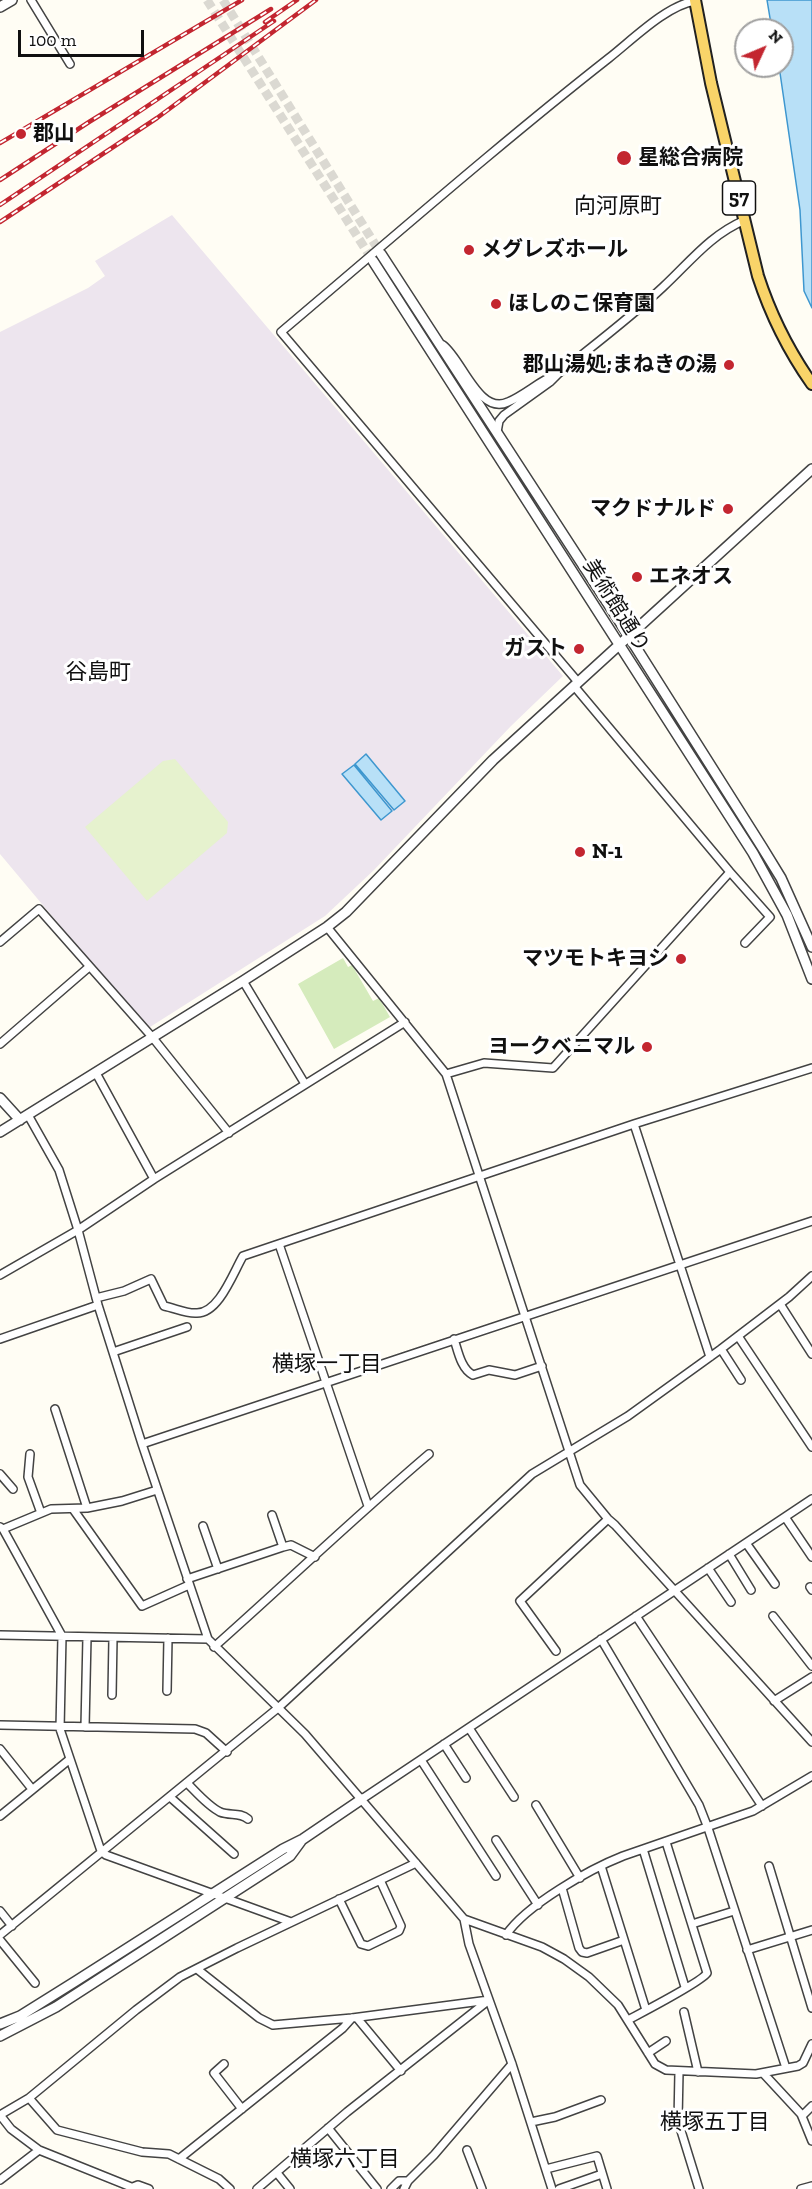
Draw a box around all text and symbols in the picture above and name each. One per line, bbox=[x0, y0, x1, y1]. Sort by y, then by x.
scale bar bbox=[21, 18, 147, 56]
north arrow bbox=[734, 18, 794, 78]
text: N bbox=[765, 26, 787, 48]
text: 100 m bbox=[29, 29, 76, 51]
place label: 郡山 bbox=[33, 121, 75, 147]
marker: 郡山 bbox=[14, 127, 28, 141]
place label: 星総合病院 bbox=[638, 145, 743, 171]
marker: 星総合病院 bbox=[615, 149, 633, 167]
road number: 57 bbox=[722, 181, 756, 215]
district label: 向河原町 bbox=[574, 194, 662, 220]
place label: メグレズホール bbox=[481, 237, 628, 263]
marker: メグレズホール bbox=[462, 243, 476, 257]
place label: ほしのこ保育園 bbox=[508, 291, 655, 317]
marker: ほしのこ保育園 bbox=[489, 297, 503, 311]
place label: 郡山湯処;まねきの湯 bbox=[523, 352, 717, 378]
marker: 郡山湯処;まねきの湯 bbox=[722, 358, 736, 372]
place label: マクドナルド bbox=[590, 496, 716, 522]
marker: マクドナルド bbox=[721, 502, 735, 516]
street label: 美術館通り bbox=[577, 555, 655, 657]
place label: エネオス bbox=[649, 564, 733, 590]
marker: エネオス bbox=[630, 570, 644, 584]
place label: ガスト bbox=[504, 636, 567, 662]
marker: ガスト bbox=[572, 642, 586, 656]
district label: 谷島町 bbox=[65, 660, 131, 686]
place label: N-1 bbox=[592, 839, 623, 865]
marker: N-1 bbox=[573, 845, 587, 859]
place label: マツモトキヨシ bbox=[522, 946, 669, 972]
marker: マツモトキヨシ bbox=[674, 952, 688, 966]
place label: ヨークベニマル bbox=[488, 1034, 635, 1060]
marker: ヨークベニマル bbox=[640, 1040, 654, 1054]
district label: 横塚一丁目 bbox=[272, 1352, 382, 1378]
district label: 横塚五丁目 bbox=[660, 2110, 770, 2136]
district label: 横塚六丁目 bbox=[290, 2147, 400, 2173]

